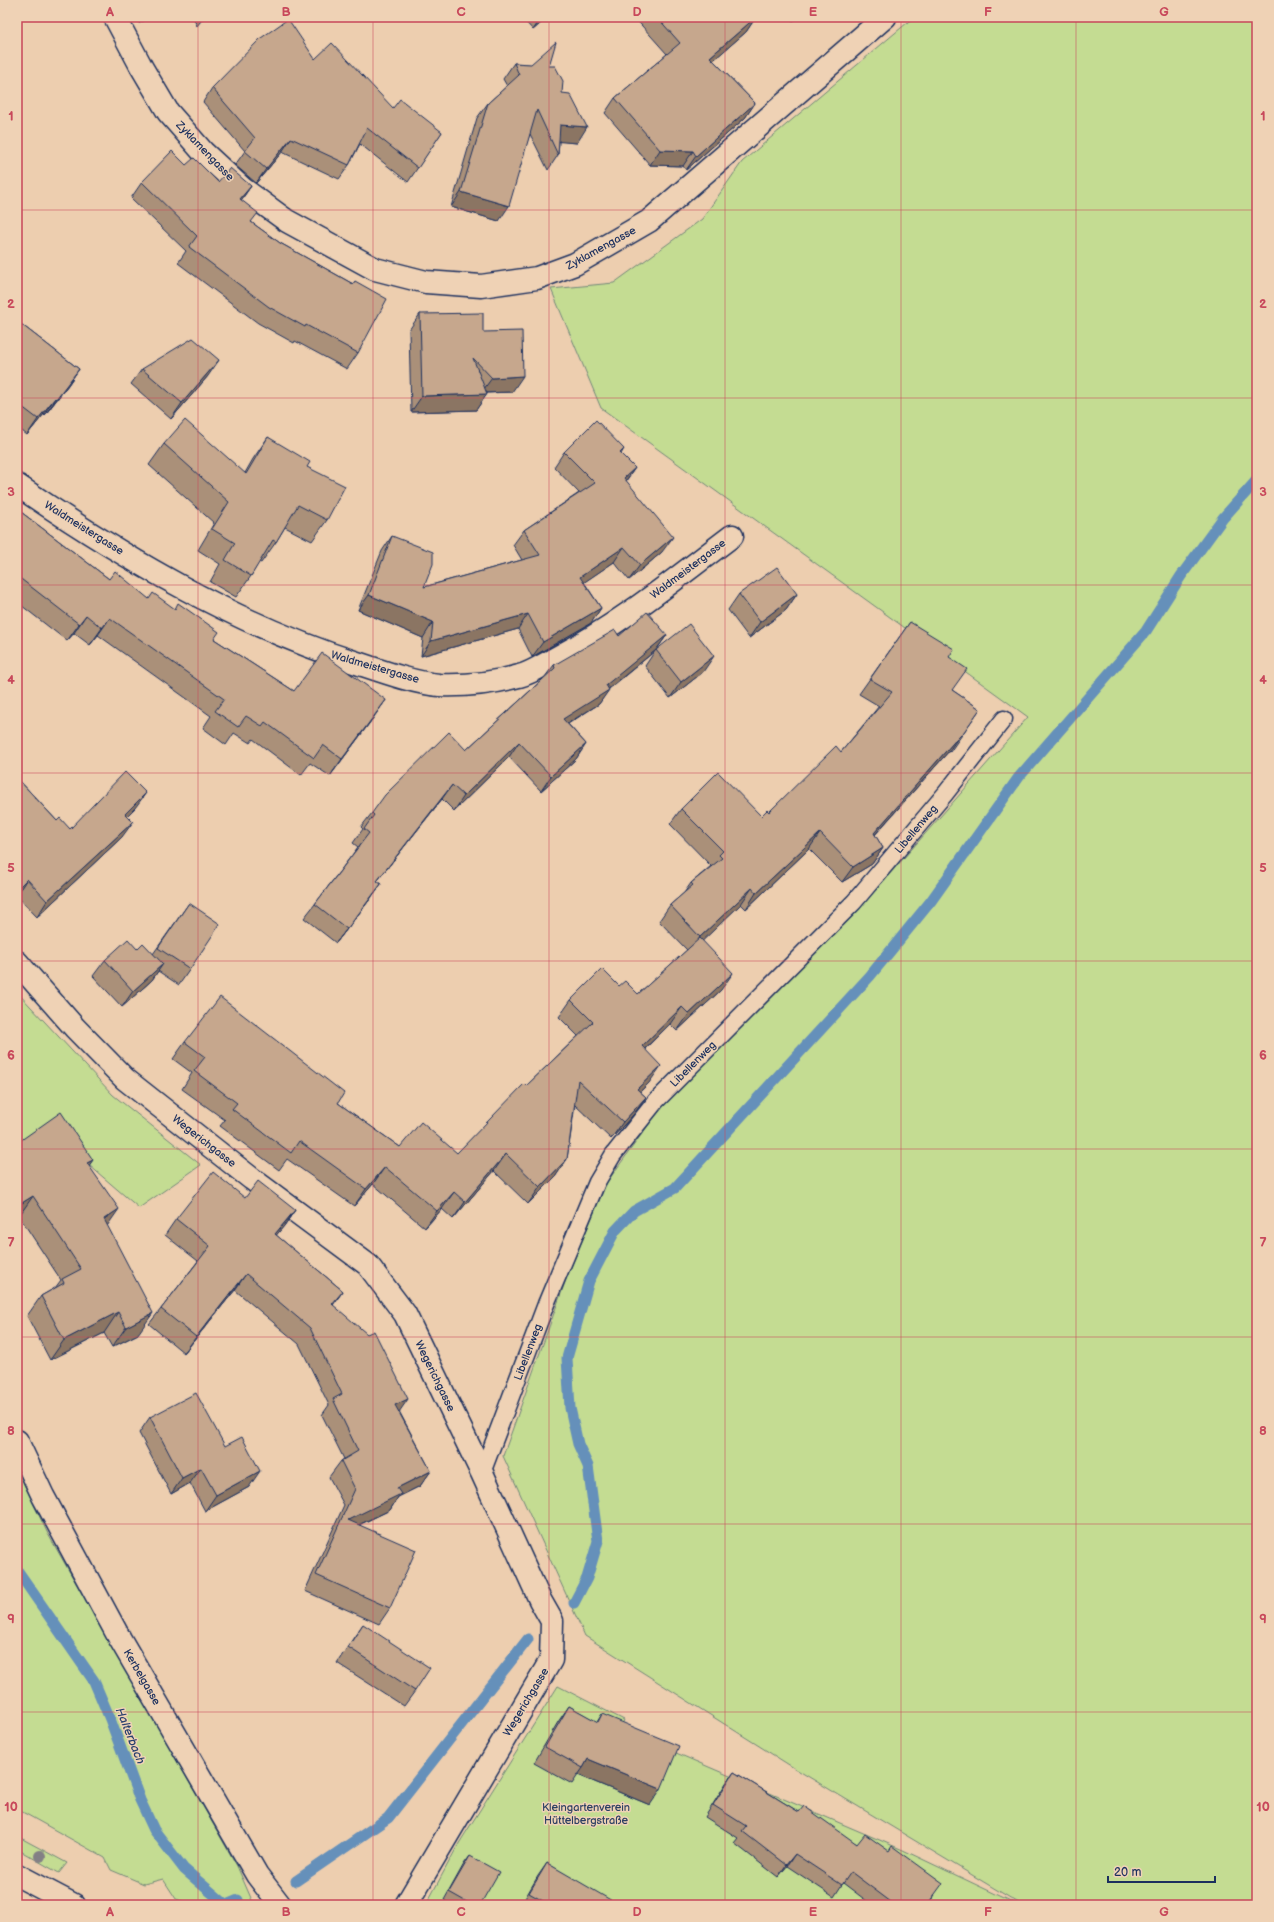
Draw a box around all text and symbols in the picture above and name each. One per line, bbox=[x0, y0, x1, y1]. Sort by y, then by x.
text: A bbox=[105, 4, 114, 20]
text: B bbox=[281, 4, 291, 20]
text: C bbox=[456, 4, 466, 20]
text: D bbox=[632, 4, 642, 20]
text: E bbox=[809, 4, 818, 20]
text: F bbox=[984, 4, 992, 20]
text: G bbox=[1159, 4, 1169, 20]
text: 1 bbox=[8, 108, 14, 124]
text: 1 bbox=[1260, 108, 1266, 124]
street label: Zyklamengasse bbox=[173, 118, 237, 184]
street label: Zyklamengasse bbox=[563, 223, 638, 273]
text: 2 bbox=[7, 296, 15, 312]
text: 2 bbox=[1259, 296, 1267, 312]
text: 3 bbox=[7, 484, 15, 500]
text: 3 bbox=[1259, 484, 1267, 500]
street label: Waldmeistergasse bbox=[42, 498, 127, 558]
street label: Waldmeistergasse bbox=[648, 536, 729, 602]
street label: Waldmeistergasse bbox=[329, 648, 421, 686]
text: 4 bbox=[7, 672, 15, 688]
text: 4 bbox=[1259, 672, 1267, 688]
street label: Libellenweg bbox=[892, 802, 940, 856]
text: 5 bbox=[7, 860, 15, 876]
text: 5 bbox=[1259, 860, 1267, 876]
street label: Libellenweg bbox=[667, 1038, 719, 1090]
text: 6 bbox=[7, 1047, 15, 1063]
text: 6 bbox=[1259, 1047, 1267, 1063]
street label: Wegerichgasse bbox=[170, 1112, 239, 1170]
text: 7 bbox=[7, 1235, 15, 1251]
text: 7 bbox=[1259, 1235, 1267, 1251]
street label: Libellenweg bbox=[511, 1322, 545, 1382]
street label: Wegerichgasse bbox=[412, 1338, 458, 1414]
text: 8 bbox=[7, 1423, 15, 1439]
text: 8 bbox=[1259, 1423, 1267, 1439]
text: 9 bbox=[7, 1611, 15, 1627]
text: 9 bbox=[1259, 1611, 1267, 1627]
street label: Kerbelgasse bbox=[121, 1647, 164, 1708]
street label: Wegerichgasse bbox=[501, 1665, 552, 1738]
water label: Halterbach bbox=[112, 1706, 148, 1767]
text: 10 bbox=[4, 1799, 18, 1815]
text: 10 bbox=[1256, 1799, 1270, 1815]
park label: Kleingartenverein Hüttelbergstraße bbox=[542, 1801, 630, 1827]
scale bar bbox=[1108, 1858, 1215, 1884]
text: 20 m bbox=[1114, 1865, 1141, 1880]
text: A bbox=[105, 1904, 114, 1920]
text: B bbox=[281, 1904, 291, 1920]
text: C bbox=[456, 1904, 466, 1920]
text: D bbox=[632, 1904, 642, 1920]
text: E bbox=[809, 1904, 818, 1920]
text: F bbox=[984, 1904, 992, 1920]
text: G bbox=[1159, 1904, 1169, 1920]

